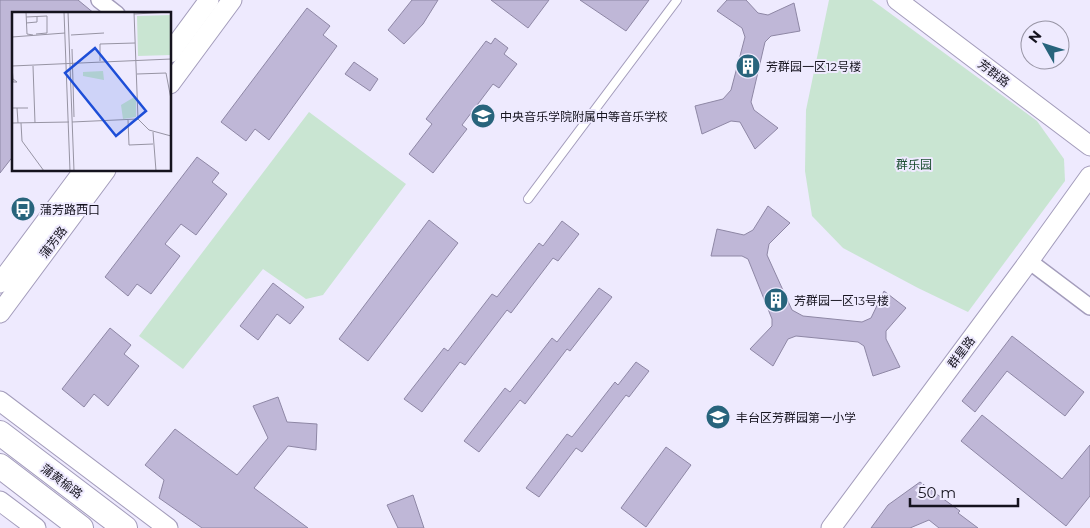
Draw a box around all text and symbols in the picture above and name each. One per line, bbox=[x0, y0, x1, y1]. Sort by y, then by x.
inset map bbox=[12, 12, 171, 171]
north arrow bbox=[1020, 20, 1070, 70]
text: N bbox=[1024, 27, 1045, 47]
building icon: 芳群园一区12号楼 bbox=[735, 53, 761, 79]
street label: 芳群路 bbox=[975, 56, 1013, 90]
place label: 芳群园一区12号楼 bbox=[766, 59, 861, 74]
school or university icon: 中央音乐学院附属中等音乐学校 bbox=[470, 103, 496, 129]
place label: 中央音乐学院附属中等音乐学校 bbox=[500, 109, 668, 124]
park label: 群乐园 bbox=[896, 157, 932, 172]
bus stop icon: 蒲芳路西口 bbox=[10, 196, 36, 222]
place label: 蒲芳路西口 bbox=[40, 202, 100, 217]
street label: 蒲芳路 bbox=[36, 223, 70, 261]
building icon: 芳群园一区13号楼 bbox=[763, 287, 789, 313]
place label: 芳群园一区13号楼 bbox=[794, 293, 889, 308]
street label: 群星路 bbox=[944, 333, 978, 371]
school or university icon: 丰台区芳群园第一小学 bbox=[705, 404, 731, 430]
place label: 丰台区芳群园第一小学 bbox=[736, 410, 856, 425]
street label: 蒲黄榆路 bbox=[38, 461, 86, 501]
scale bar bbox=[910, 476, 1018, 508]
text: 50 m bbox=[918, 483, 956, 502]

